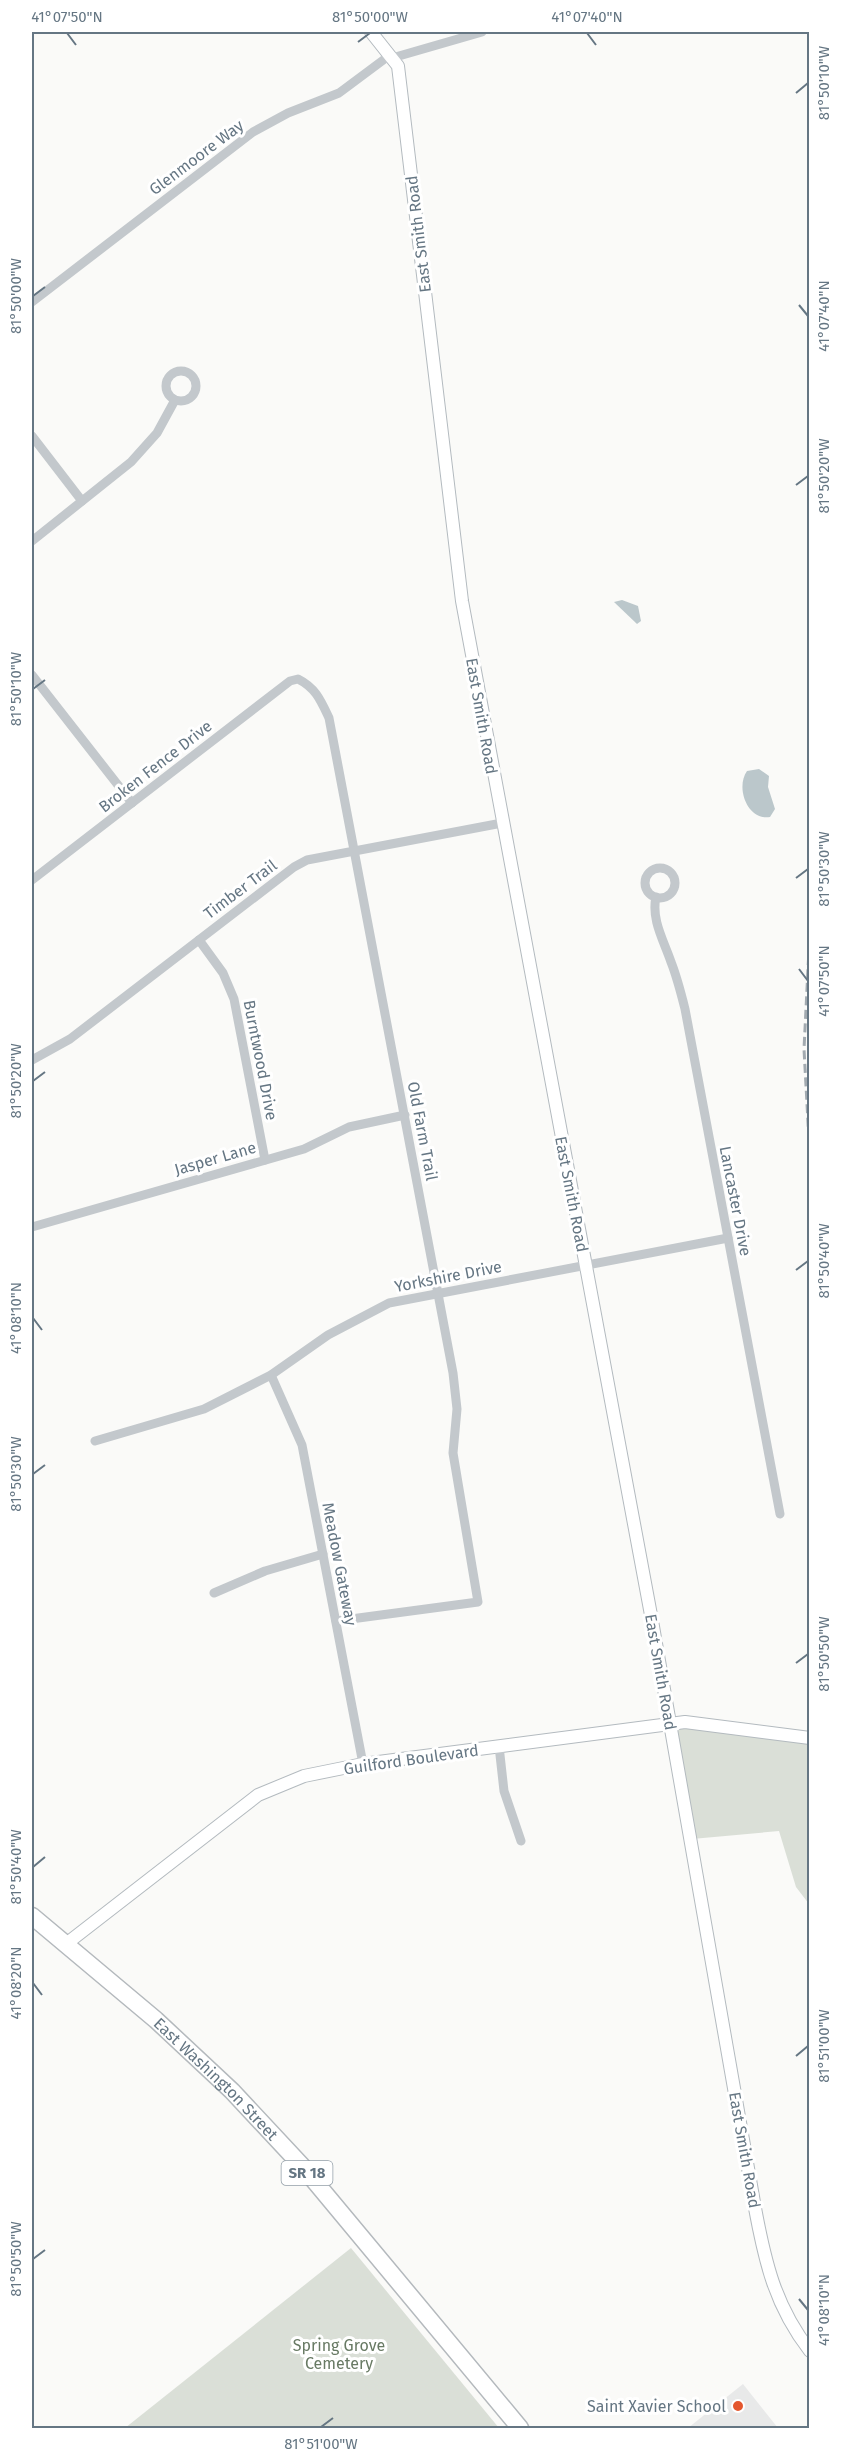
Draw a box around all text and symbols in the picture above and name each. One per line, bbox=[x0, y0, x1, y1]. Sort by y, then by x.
text: 41°07'50"N bbox=[31, 8, 103, 26]
text: 81°50'00"W bbox=[332, 8, 409, 26]
text: 41°07'40"N bbox=[551, 8, 623, 26]
text: 81°50'10"W bbox=[815, 45, 833, 120]
street label: Glenmoore Way bbox=[145, 116, 247, 199]
street label: East Smith Road bbox=[402, 174, 435, 293]
text: 81°50'00"W bbox=[7, 257, 25, 334]
text: 41°07'40"N bbox=[815, 280, 833, 352]
text: 81°50'20"W bbox=[815, 438, 833, 514]
text: 81°50'10"W bbox=[7, 651, 25, 726]
street label: East Smith Road bbox=[462, 657, 501, 776]
street label: Broken Fence Drive bbox=[95, 716, 216, 816]
text: 81°50'30"W bbox=[815, 831, 833, 907]
street label: Timber Trail bbox=[200, 856, 281, 923]
text: 41°07'50"N bbox=[815, 945, 833, 1017]
street label: Burntwood Drive bbox=[240, 998, 281, 1122]
text: 81°50'20"W bbox=[7, 1043, 25, 1119]
street label: Old Farm Trail bbox=[404, 1080, 441, 1183]
street label: East Smith Road bbox=[551, 1135, 592, 1254]
street label: Jasper Lane bbox=[172, 1138, 258, 1179]
street label: Lancaster Drive bbox=[716, 1145, 755, 1258]
text: 81°50'40"W bbox=[815, 1223, 833, 1299]
street label: Yorkshire Drive bbox=[393, 1257, 503, 1296]
text: 41°08'10"N bbox=[7, 1282, 25, 1354]
text: 81°50'30"W bbox=[7, 1436, 25, 1512]
street label: Meadow Gateway bbox=[318, 1501, 361, 1627]
street label: East Smith Road bbox=[641, 1613, 680, 1732]
text: 81°50'50"W bbox=[815, 1616, 833, 1692]
street label: Guilford Boulevard bbox=[342, 1741, 480, 1778]
text: 81°50'40"W bbox=[7, 1829, 25, 1905]
text: 41°08'20"N bbox=[7, 1946, 25, 2020]
text: 81°51'00"W bbox=[815, 2009, 833, 2083]
street label: East Washington Street bbox=[150, 2014, 282, 2144]
street label: East Smith Road bbox=[725, 2091, 764, 2210]
road number: SR 18 bbox=[282, 2161, 332, 2185]
text: 81°50'50"W bbox=[7, 2221, 25, 2297]
text: 41°08'10"N bbox=[815, 2274, 833, 2346]
park label: Spring Grove Cemetery bbox=[293, 2336, 385, 2373]
place label: Saint Xavier School bbox=[587, 2397, 726, 2416]
marker: Saint Xavier School bbox=[731, 2399, 745, 2413]
text: 81°51'00"W bbox=[284, 2435, 358, 2453]

